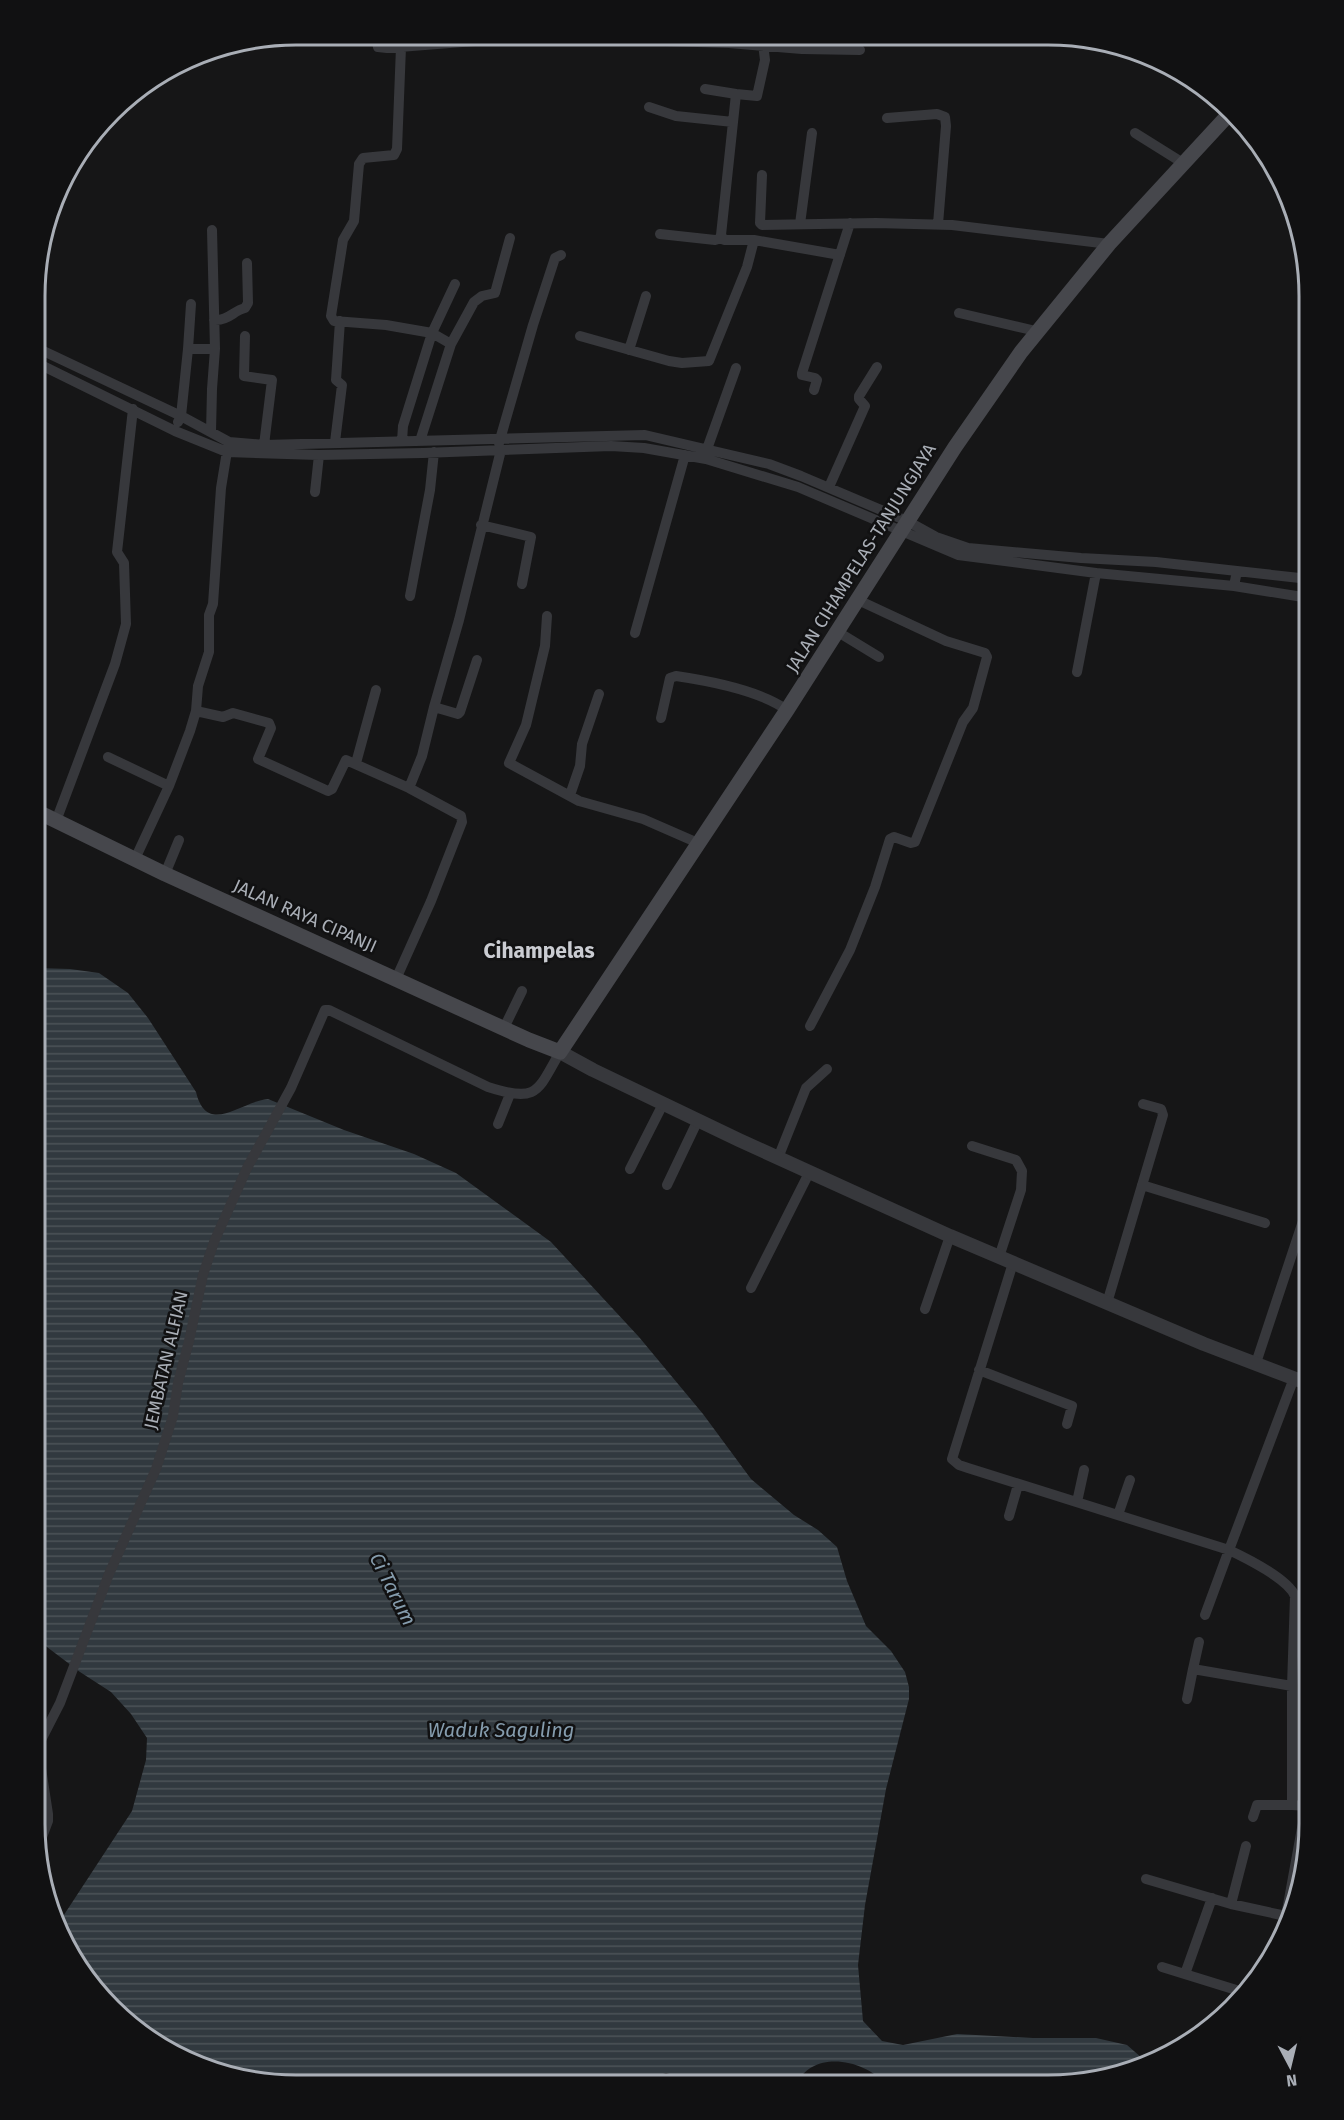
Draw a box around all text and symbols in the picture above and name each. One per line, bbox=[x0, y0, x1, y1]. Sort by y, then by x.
street label: JALAN CIHAMPELAS-TANJUNGJAYA bbox=[781, 439, 941, 677]
street label: JALAN RAYA CIPANJI bbox=[230, 874, 380, 958]
district label: Cihampelas bbox=[483, 938, 595, 964]
street label: JEMBATAN ALFIAN bbox=[139, 1289, 193, 1431]
water label: Ci Tarum bbox=[364, 1549, 422, 1629]
water label: Waduk Saguling bbox=[428, 1718, 574, 1742]
north arrow bbox=[1260, 2036, 1320, 2096]
text: N bbox=[1285, 2070, 1298, 2090]

